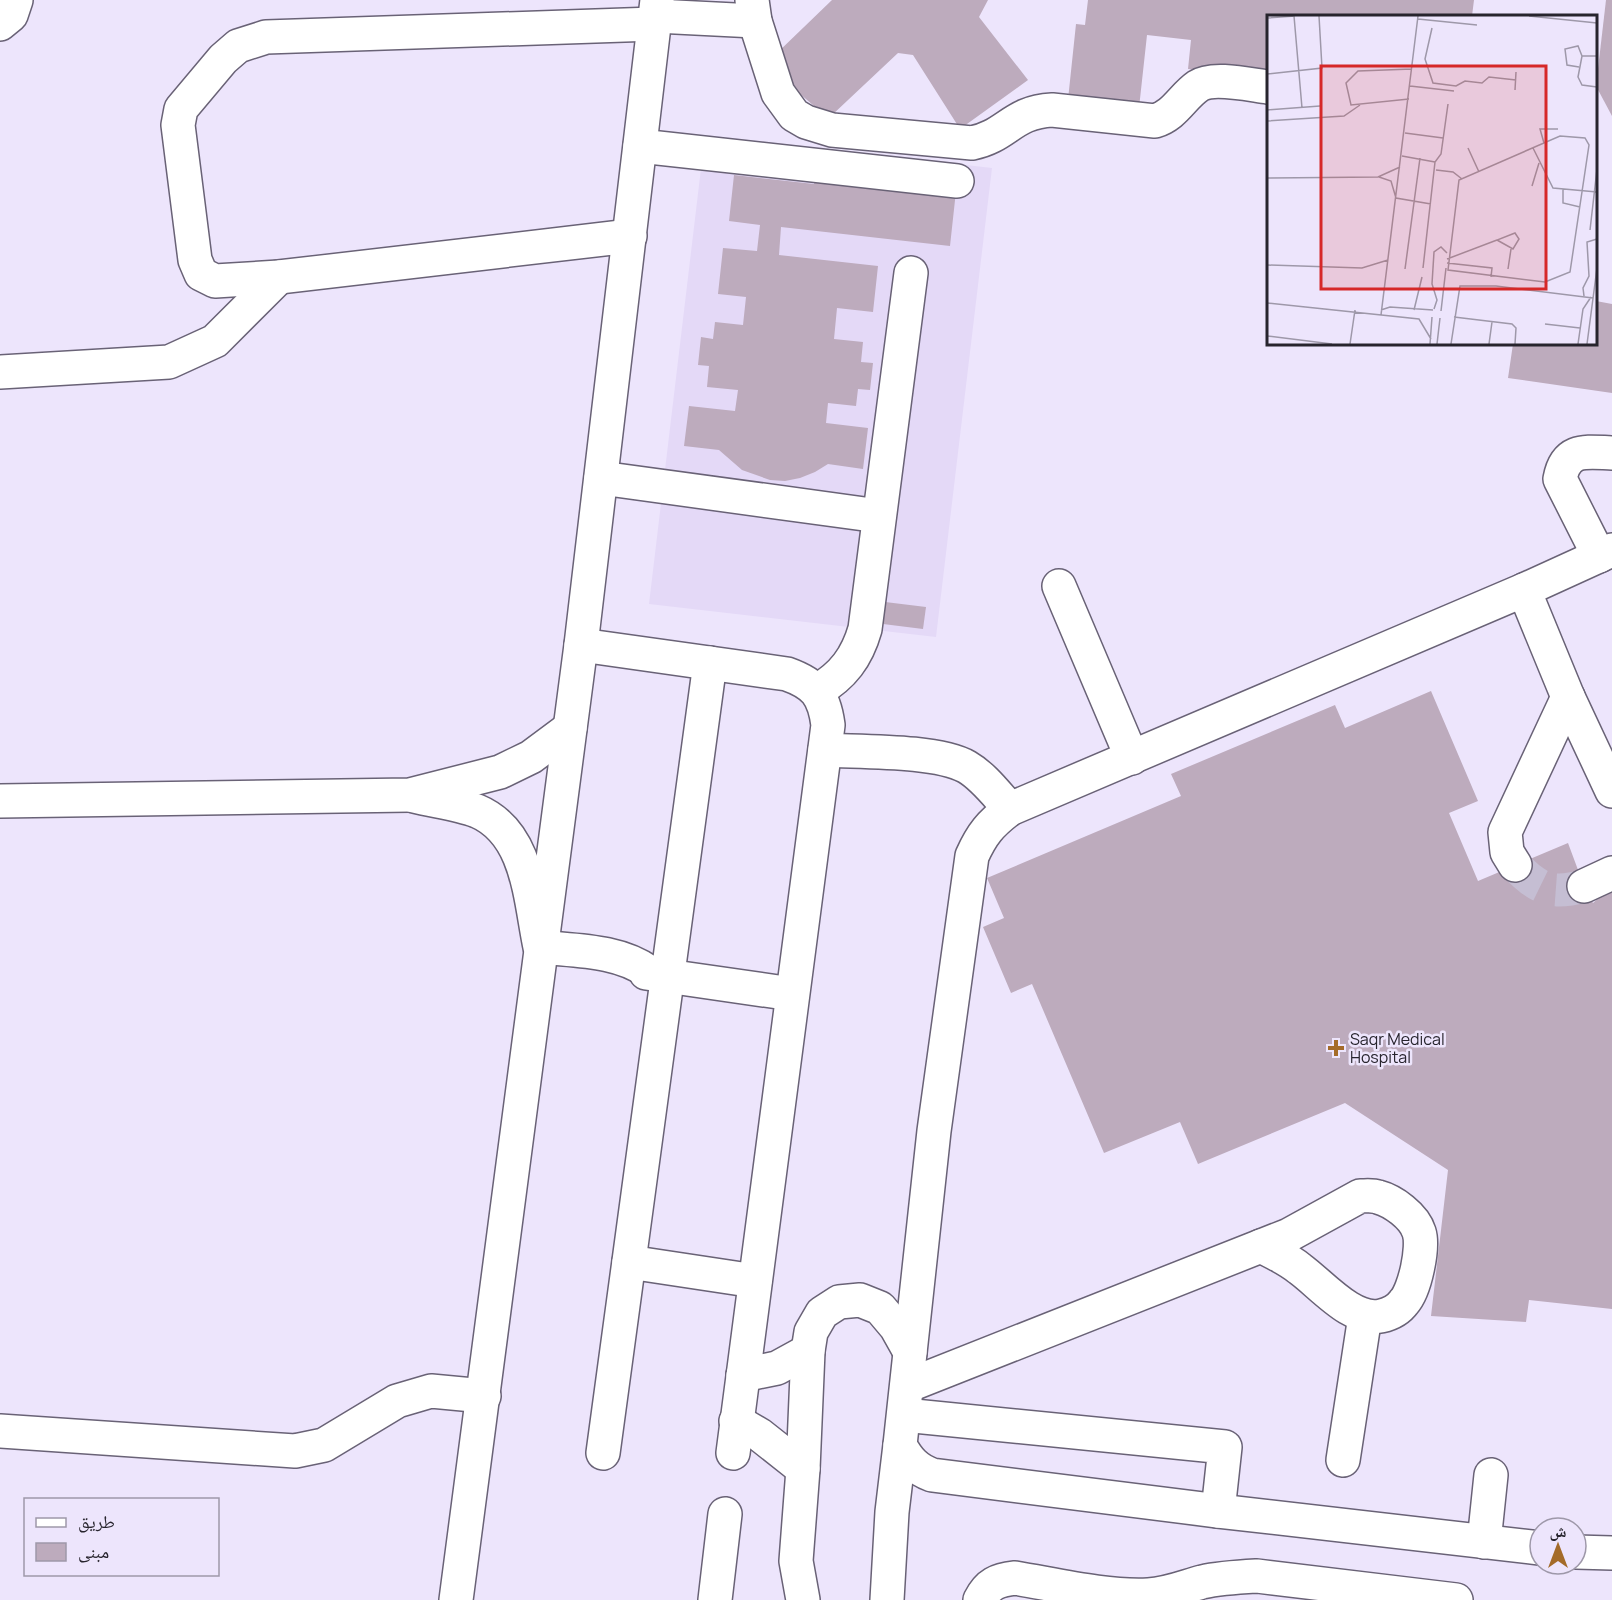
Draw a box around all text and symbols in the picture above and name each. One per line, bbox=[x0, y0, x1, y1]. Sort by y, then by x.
inset map bbox=[1267, 15, 1597, 345]
place label: Saqr Medical Hospital bbox=[1350, 1028, 1445, 1068]
marker: Saqr Medical Hospital bbox=[1327, 1039, 1345, 1057]
legend bbox=[24, 1498, 219, 1576]
text: طريق bbox=[78, 1509, 115, 1533]
north arrow bbox=[1528, 1516, 1588, 1576]
text: ش bbox=[1550, 1520, 1567, 1542]
text: مبنى bbox=[78, 1539, 109, 1563]

